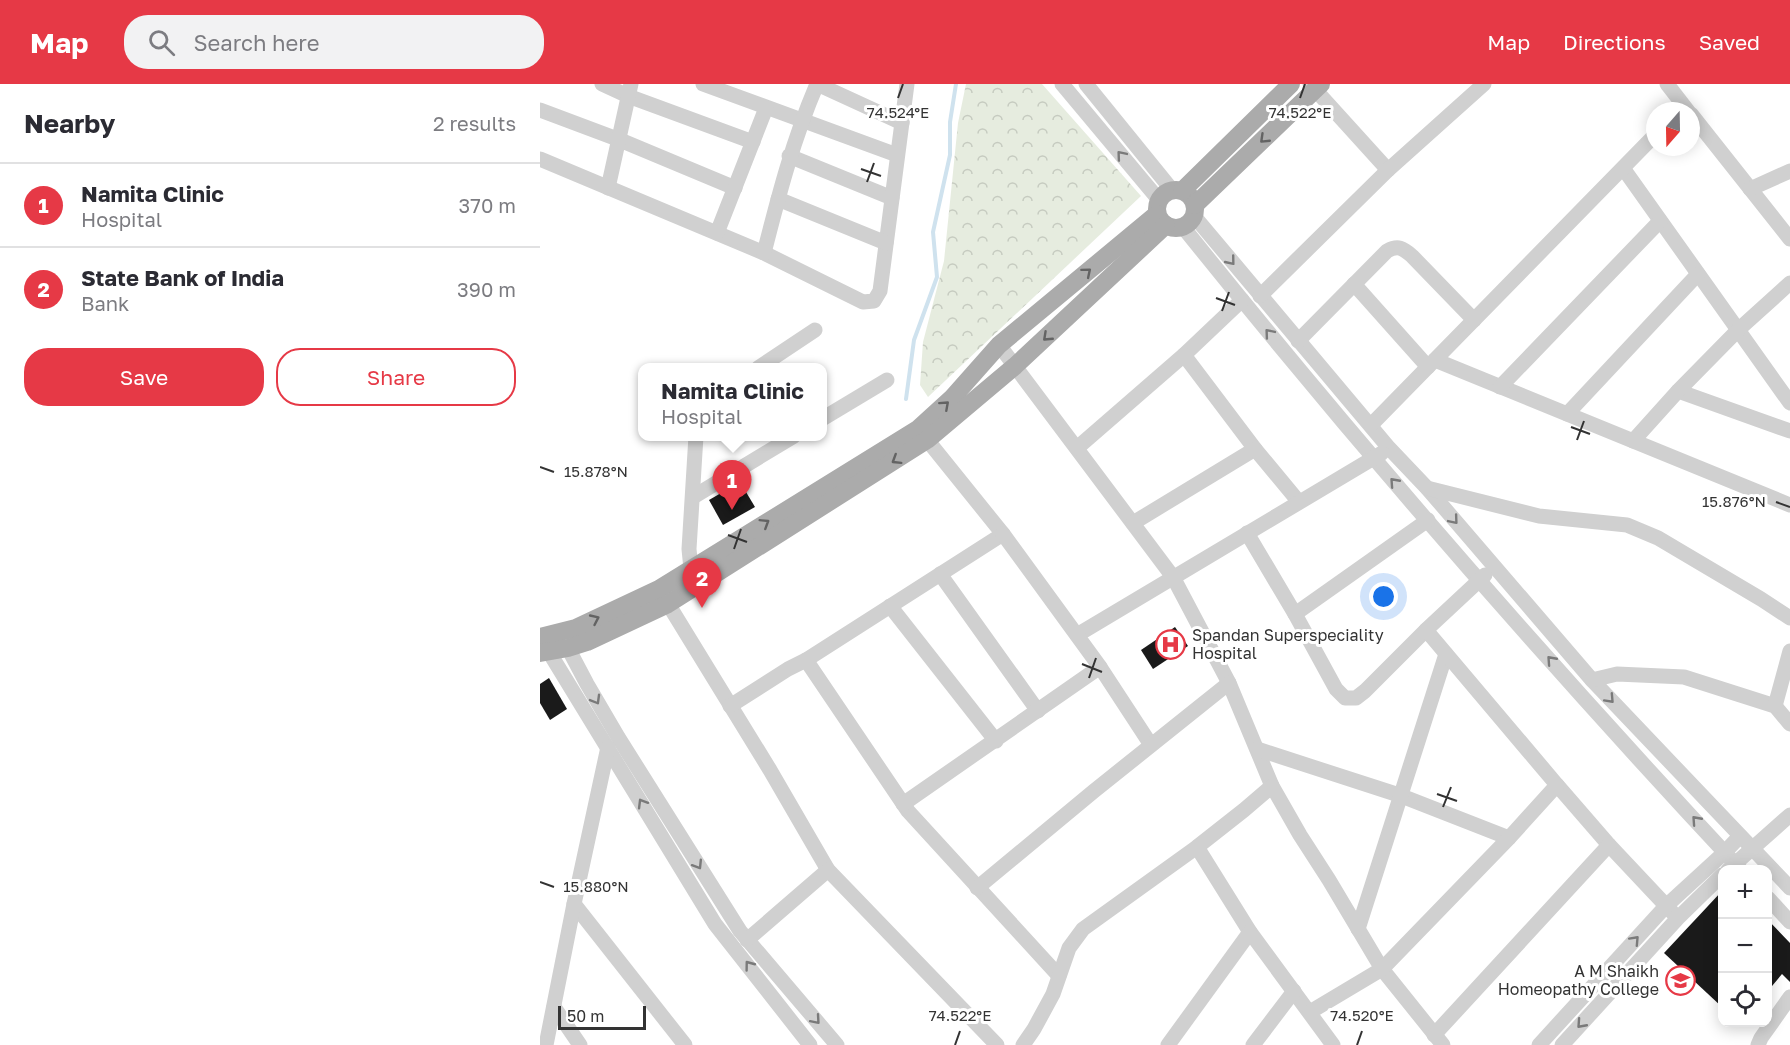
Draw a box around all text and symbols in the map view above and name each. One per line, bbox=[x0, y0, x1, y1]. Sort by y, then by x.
search box bbox=[124, 15, 544, 69]
text: Map bbox=[30, 26, 88, 59]
icon: search bbox=[145, 26, 178, 59]
text: Search here bbox=[193, 29, 319, 56]
text: Map bbox=[1487, 29, 1530, 55]
text: Directions bbox=[1563, 29, 1666, 55]
text: Saved bbox=[1699, 29, 1760, 55]
north arrow bbox=[1646, 102, 1700, 156]
text: 74.524°E bbox=[867, 103, 929, 121]
text: 74.522°E bbox=[1269, 103, 1331, 121]
text: Nearby bbox=[24, 108, 115, 139]
text: 2 results bbox=[433, 111, 516, 135]
one-way arrow bbox=[1260, 131, 1271, 142]
one-way arrow bbox=[1117, 151, 1128, 162]
text: Namita Clinic bbox=[81, 180, 224, 207]
text: 1 bbox=[38, 193, 49, 217]
text: 370 m bbox=[459, 193, 516, 217]
text: Hospital bbox=[81, 207, 162, 231]
one-way arrow bbox=[1224, 254, 1235, 265]
text: State Bank of India bbox=[81, 264, 284, 291]
one-way arrow bbox=[1080, 269, 1091, 280]
text: 2 bbox=[37, 277, 50, 301]
text: 390 m bbox=[457, 277, 516, 301]
text: Bank bbox=[81, 291, 129, 315]
one-way arrow bbox=[1043, 329, 1054, 340]
one-way arrow bbox=[1265, 329, 1276, 340]
button: Save bbox=[24, 348, 264, 406]
button: Share bbox=[276, 348, 516, 406]
popup bbox=[638, 363, 827, 441]
text: Namita Clinic bbox=[661, 377, 804, 404]
one-way arrow bbox=[938, 401, 949, 412]
text: Hospital bbox=[661, 404, 742, 428]
one-way arrow bbox=[892, 453, 903, 464]
pin: 1 bbox=[712, 460, 752, 510]
text: 15.878°N bbox=[564, 462, 628, 480]
one-way arrow bbox=[1390, 478, 1401, 489]
text: 15.876°N bbox=[1702, 492, 1766, 510]
one-way arrow bbox=[1447, 513, 1458, 524]
one-way arrow bbox=[759, 519, 769, 531]
pin: 2 bbox=[682, 558, 722, 608]
your location bbox=[1369, 582, 1398, 611]
one-way arrow bbox=[589, 614, 600, 626]
place label: Spandan Superspeciality Hospital bbox=[1192, 625, 1384, 663]
hospital icon: Spandan Superspeciality Hospital bbox=[1155, 628, 1187, 660]
one-way arrow bbox=[1547, 656, 1558, 667]
one-way arrow bbox=[1603, 692, 1614, 702]
one-way arrow bbox=[588, 693, 600, 704]
one-way arrow bbox=[637, 799, 649, 809]
one-way arrow bbox=[1692, 816, 1703, 827]
one-way arrow bbox=[691, 859, 703, 869]
map controls bbox=[1718, 865, 1772, 1027]
button: + bbox=[1718, 865, 1772, 919]
text: 15.880°N bbox=[563, 877, 629, 895]
button: − bbox=[1718, 919, 1772, 973]
one-way arrow bbox=[1628, 936, 1639, 947]
one-way arrow bbox=[745, 961, 756, 972]
place label: A M Shaikh Homeopathy College bbox=[1498, 961, 1659, 999]
school or university icon: A M Shaikh Homeopathy College bbox=[1664, 964, 1696, 996]
button: locate bbox=[1718, 973, 1772, 1027]
scale bar bbox=[558, 1003, 646, 1030]
text: 50 m bbox=[567, 1006, 604, 1026]
text: 74.522°E bbox=[929, 1006, 991, 1024]
text: 74.520°E bbox=[1330, 1006, 1394, 1024]
one-way arrow bbox=[809, 1013, 820, 1024]
one-way arrow bbox=[1577, 1018, 1588, 1028]

